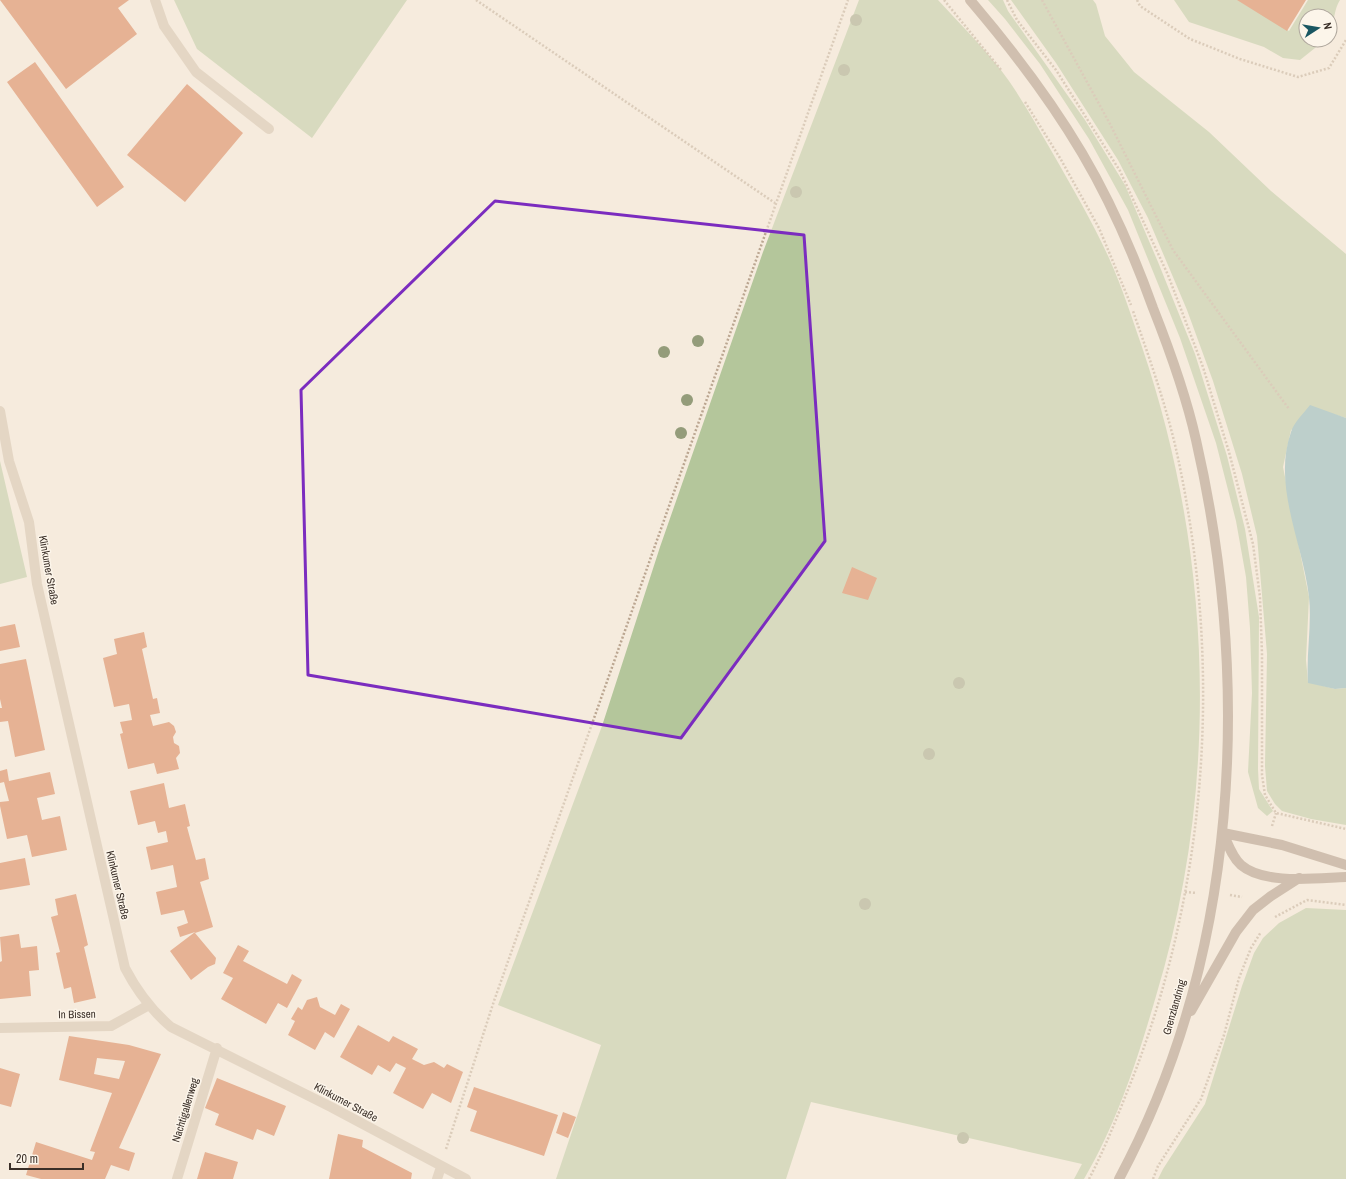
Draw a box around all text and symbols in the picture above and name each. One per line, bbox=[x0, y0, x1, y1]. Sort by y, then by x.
north arrow bbox=[1298, 8, 1338, 48]
text: N bbox=[1320, 21, 1335, 31]
street label: Klinkumer Straße bbox=[36, 534, 62, 606]
street label: Klinkumer Straße bbox=[103, 849, 133, 921]
street label: Grenzlandring bbox=[1159, 978, 1189, 1036]
street label: In Bissen bbox=[58, 1007, 96, 1021]
street label: Nachtigallenweg bbox=[169, 1076, 201, 1144]
street label: Klinkumer Straße bbox=[312, 1079, 380, 1125]
scale bar bbox=[10, 1145, 83, 1171]
text: 20 m bbox=[16, 1151, 38, 1167]

